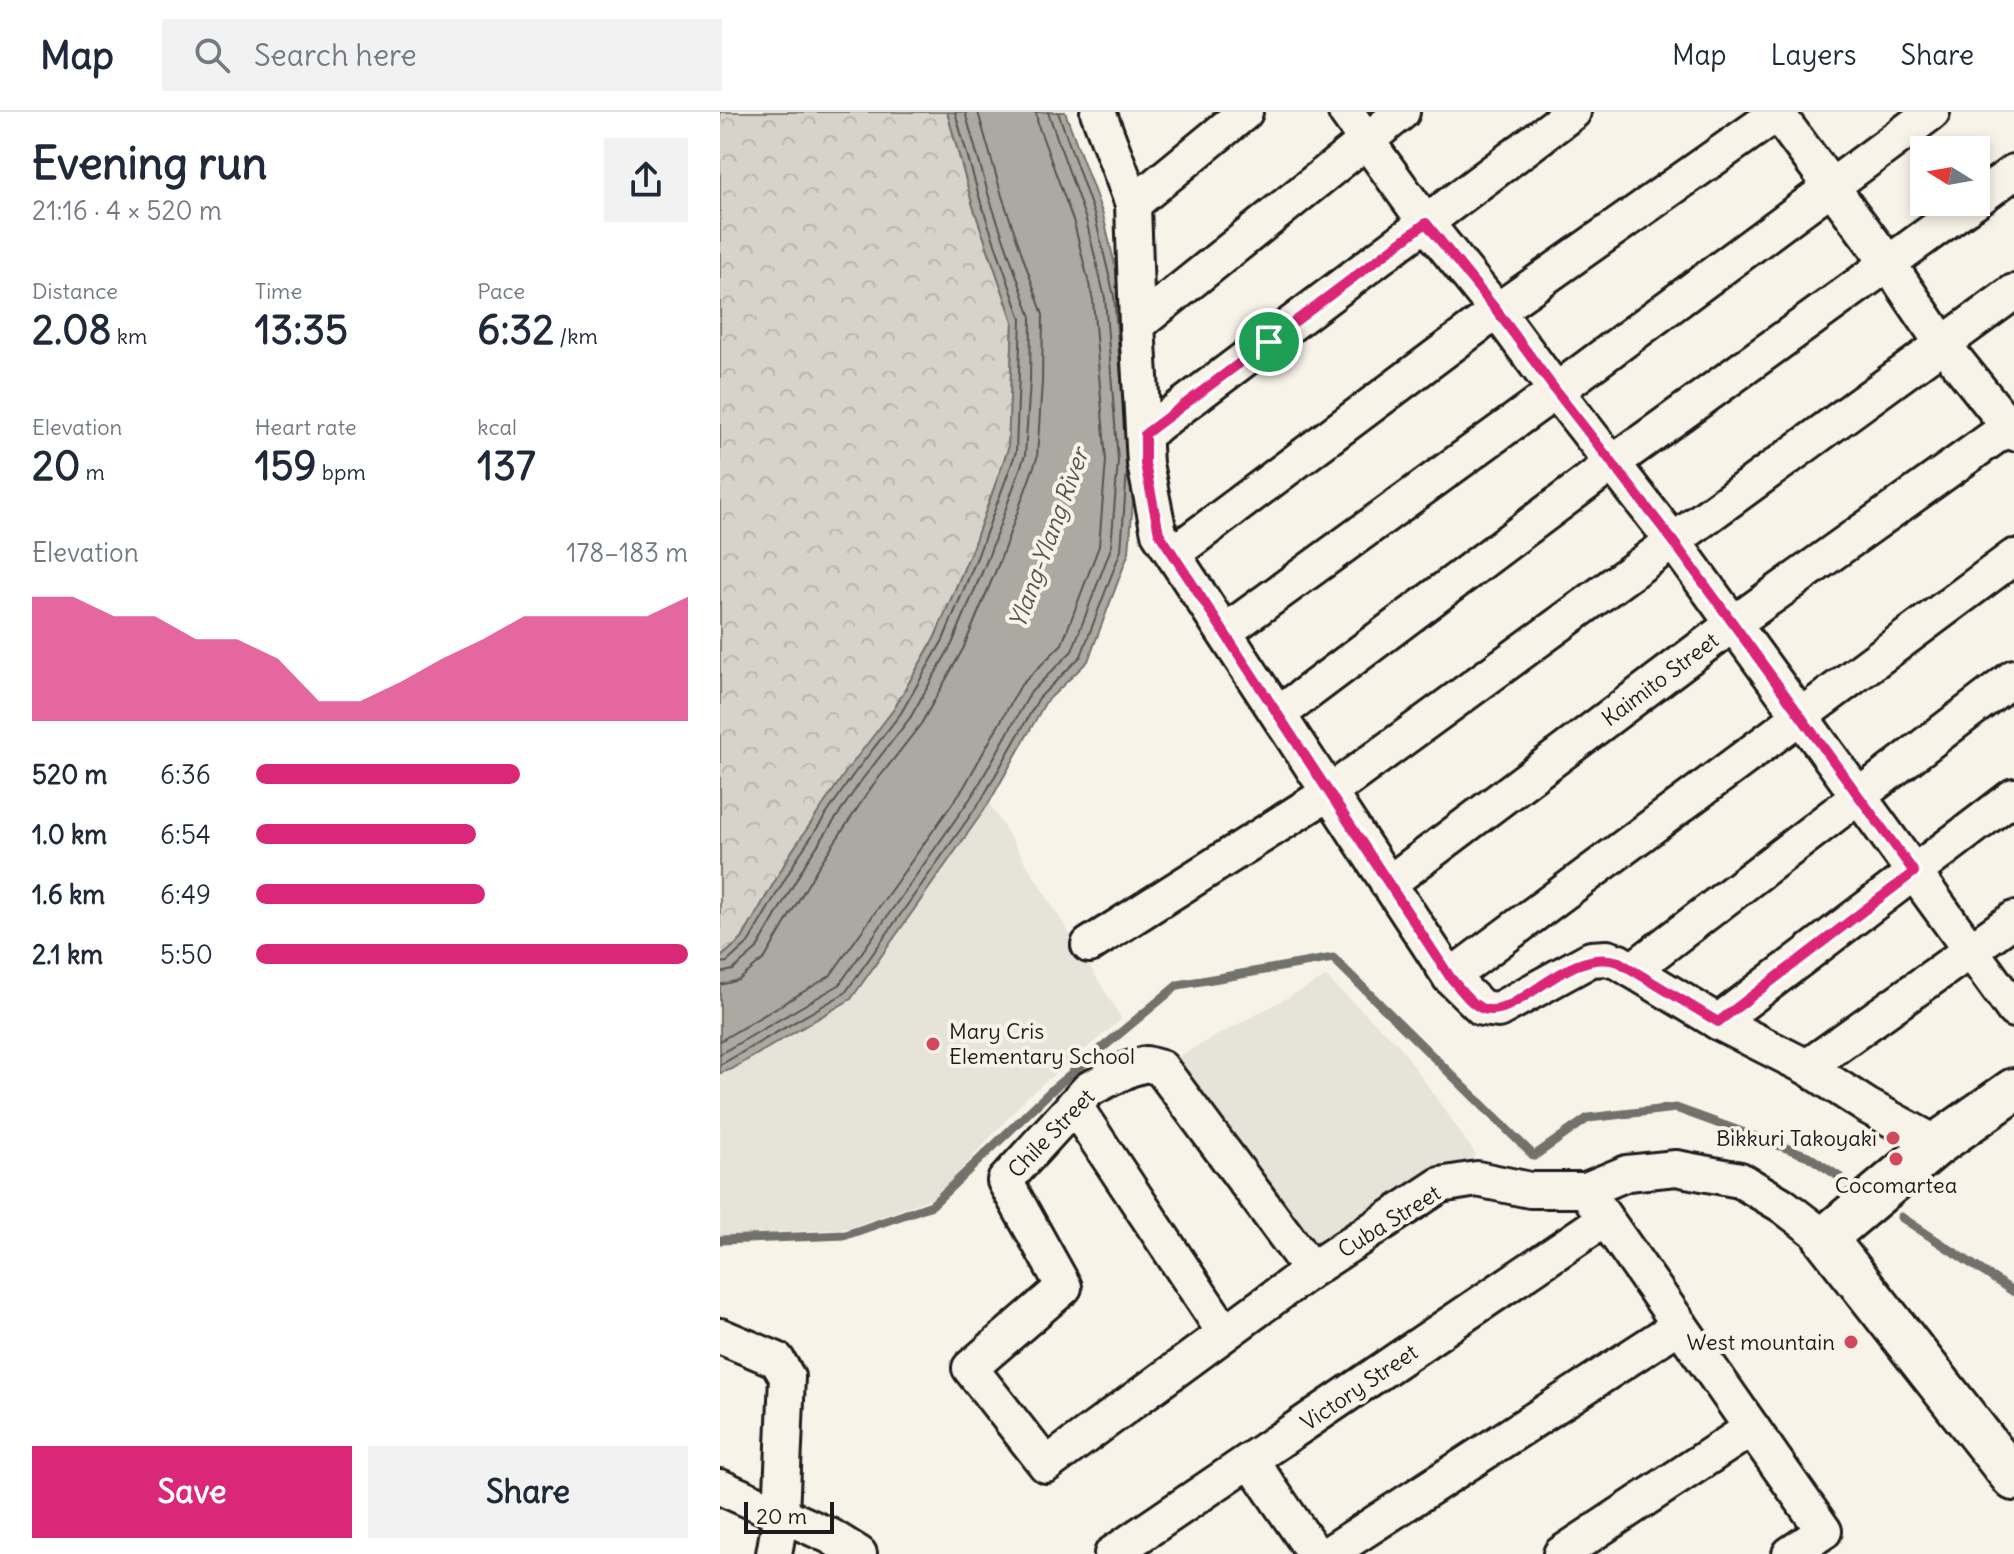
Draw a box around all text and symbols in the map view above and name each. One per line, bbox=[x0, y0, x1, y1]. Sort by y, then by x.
search box bbox=[162, 19, 722, 91]
text: Map bbox=[40, 32, 114, 79]
icon: search bbox=[190, 33, 234, 77]
text: Search here bbox=[254, 36, 417, 74]
text: Map bbox=[1672, 37, 1727, 73]
text: Layers bbox=[1771, 37, 1857, 73]
text: Share bbox=[1901, 37, 1974, 73]
text: Evening run bbox=[32, 136, 267, 191]
north arrow bbox=[1910, 136, 1990, 216]
map controls bbox=[1910, 136, 1990, 216]
button: share bbox=[604, 138, 688, 222]
text: 21:16 · 4 × 520 m bbox=[32, 194, 222, 227]
text: Distance bbox=[32, 277, 118, 305]
text: Time bbox=[255, 277, 302, 305]
text: Pace bbox=[477, 277, 525, 305]
text: 2.08 bbox=[32, 305, 112, 355]
text: 13:35 bbox=[255, 305, 348, 355]
text: 6:32 bbox=[477, 305, 554, 355]
pin bbox=[1235, 308, 1303, 376]
icon: arrive bbox=[1247, 320, 1291, 364]
text: km bbox=[112, 322, 147, 350]
text: /km bbox=[554, 322, 598, 350]
text: Elevation bbox=[32, 413, 122, 441]
text: Heart rate bbox=[255, 413, 357, 441]
text: kcal bbox=[477, 413, 517, 441]
text: 20 bbox=[32, 441, 80, 491]
text: 159 bbox=[255, 441, 317, 491]
text: 137 bbox=[477, 441, 536, 491]
water label: Ylang-Ylang River bbox=[1002, 441, 1095, 632]
text: m bbox=[80, 458, 105, 486]
text: bpm bbox=[317, 458, 366, 486]
text: Elevation bbox=[32, 536, 139, 569]
text: 178–183 m bbox=[566, 536, 688, 569]
street label: Kaimito Street bbox=[1596, 626, 1724, 732]
text: 520 m bbox=[32, 758, 107, 791]
text: 6:36 bbox=[160, 758, 211, 791]
text: 1.0 km bbox=[32, 818, 107, 851]
text: 6:54 bbox=[160, 818, 211, 851]
text: 1.6 km bbox=[32, 878, 105, 911]
text: 6:49 bbox=[160, 878, 211, 911]
text: 2.1 km bbox=[32, 938, 103, 971]
text: 5:50 bbox=[160, 938, 213, 971]
place label: Mary Cris Elementary School bbox=[949, 1017, 1135, 1070]
marker: Mary Cris Elementary School bbox=[924, 1035, 942, 1053]
street label: Chile Street bbox=[1002, 1083, 1100, 1183]
place label: Bikkuri Takoyaki bbox=[1716, 1124, 1877, 1152]
marker: Bikkuri Takoyaki bbox=[1884, 1129, 1902, 1147]
marker: Cocomartea bbox=[1887, 1150, 1905, 1168]
place label: Cocomartea bbox=[1835, 1171, 1957, 1199]
street label: Cuba Street bbox=[1333, 1178, 1445, 1264]
place label: West mountain bbox=[1687, 1328, 1835, 1356]
marker: West mountain bbox=[1842, 1333, 1860, 1351]
street label: Victory Street bbox=[1295, 1338, 1423, 1436]
button: Save bbox=[32, 1446, 352, 1538]
button: Share bbox=[368, 1446, 688, 1538]
scale bar bbox=[744, 1498, 834, 1534]
text: 20 m bbox=[756, 1502, 807, 1530]

